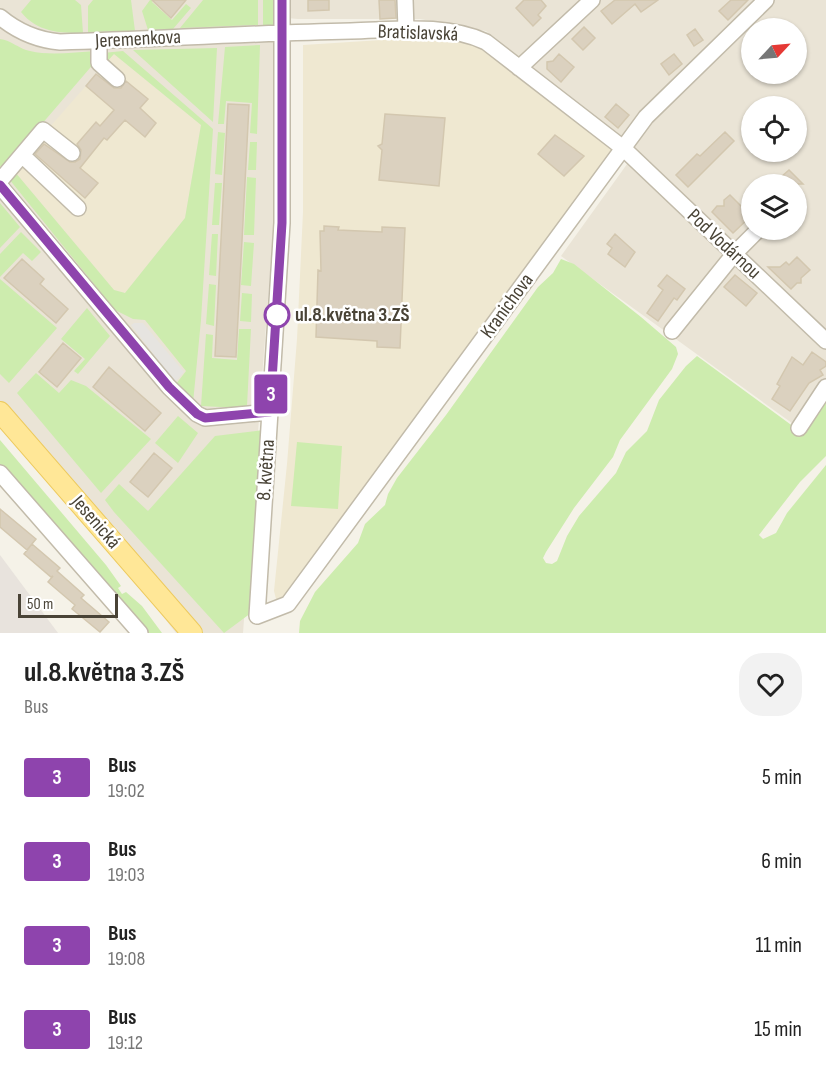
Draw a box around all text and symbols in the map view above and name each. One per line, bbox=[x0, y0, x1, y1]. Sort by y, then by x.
north arrow bbox=[741, 18, 807, 84]
map controls bbox=[741, 18, 807, 240]
street label: Bratislavská bbox=[377, 20, 459, 46]
street label: Jeremenkova bbox=[94, 25, 181, 53]
button: locate bbox=[741, 96, 807, 162]
button: layers bbox=[741, 174, 807, 240]
street label: Pod Vodárnou bbox=[682, 204, 766, 284]
street label: Kranichova bbox=[475, 269, 539, 343]
marker: ul.8.května 3.ZŠ bbox=[264, 302, 290, 328]
place label: ul.8.května 3.ZŠ bbox=[295, 303, 410, 327]
line badge: 3 bbox=[252, 374, 290, 414]
text: 3 bbox=[266, 382, 276, 407]
street label: 8. května bbox=[252, 439, 280, 501]
street label: Jesenická bbox=[66, 490, 126, 554]
scale bar bbox=[18, 591, 118, 618]
text: 50 m bbox=[27, 595, 53, 614]
button: heart bbox=[739, 653, 802, 716]
text: ul.8.května 3.ZŠ bbox=[24, 656, 184, 689]
text: Bus bbox=[24, 695, 48, 719]
text: Bus bbox=[108, 752, 137, 779]
text: 5 min bbox=[762, 764, 802, 791]
text: 3 bbox=[52, 765, 62, 790]
text: 19:02 bbox=[108, 779, 145, 803]
text: Bus bbox=[108, 836, 137, 863]
text: 6 min bbox=[761, 848, 802, 875]
text: 3 bbox=[52, 849, 62, 874]
text: 19:03 bbox=[108, 863, 145, 887]
text: Bus bbox=[108, 920, 137, 947]
text: 11 min bbox=[755, 932, 802, 959]
text: 3 bbox=[52, 933, 62, 958]
text: 19:08 bbox=[108, 947, 145, 971]
text: Bus bbox=[108, 1004, 137, 1031]
text: 15 min bbox=[754, 1016, 802, 1043]
text: 3 bbox=[52, 1017, 62, 1042]
text: 19:12 bbox=[108, 1031, 143, 1055]

